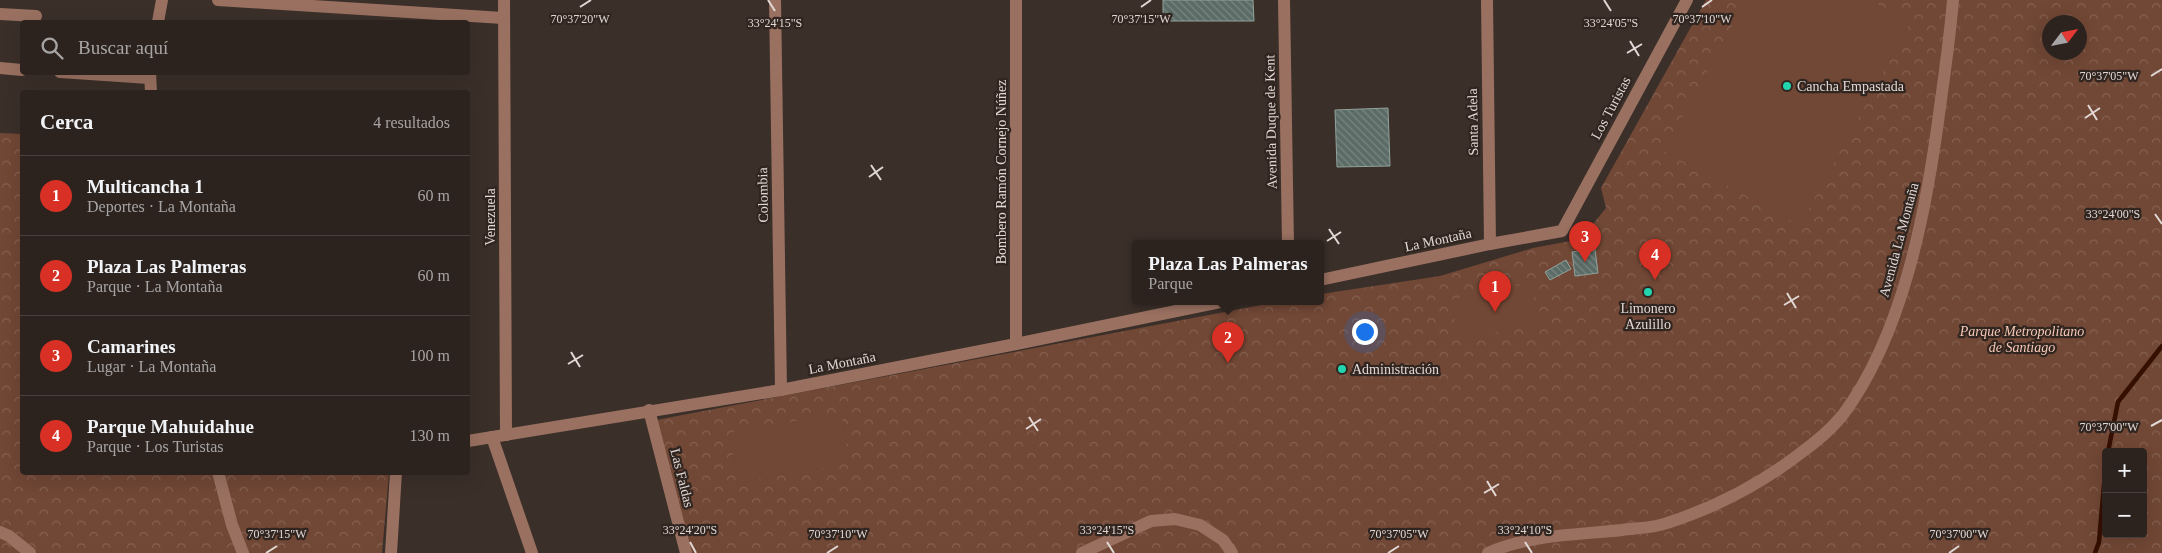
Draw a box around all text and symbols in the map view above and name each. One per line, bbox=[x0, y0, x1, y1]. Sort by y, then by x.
text: 70°37'20"W bbox=[550, 12, 610, 26]
text: 70°37'15"W bbox=[1111, 12, 1171, 26]
text: 70°37'10"W bbox=[1672, 12, 1732, 26]
north arrow bbox=[2042, 15, 2087, 60]
text: 33°24'15"S bbox=[748, 16, 802, 30]
text: 33°24'05"S bbox=[1584, 16, 1638, 30]
search box bbox=[20, 20, 470, 75]
icon: search bbox=[38, 34, 66, 62]
text: Buscar aquí bbox=[78, 37, 168, 58]
street label: Avenida Duque de Kent bbox=[1262, 54, 1280, 189]
text: 70°37'05"W bbox=[2079, 69, 2139, 83]
street label: Los Turistas bbox=[1588, 74, 1634, 142]
place label: Cancha Empastada bbox=[1797, 79, 1905, 94]
street label: Bombero Ramón Cornejo Núñez bbox=[994, 80, 1009, 264]
marker: Cancha Empastada bbox=[1781, 80, 1793, 92]
street label: Santa Adela bbox=[1465, 87, 1481, 156]
text: Cerca bbox=[40, 110, 93, 134]
text: 4 resultados bbox=[373, 114, 450, 131]
street label: Colombia bbox=[755, 166, 771, 223]
text: Multicancha 1 bbox=[87, 176, 204, 197]
street label: Avenida La Montaña bbox=[1876, 180, 1922, 299]
text: 1 bbox=[52, 187, 60, 204]
text: 60 m bbox=[418, 187, 450, 204]
street label: Venezuela bbox=[483, 187, 498, 246]
text: Deportes · La Montaña bbox=[87, 198, 236, 215]
text: 33°24'00"S bbox=[2086, 207, 2140, 221]
pin: 3 bbox=[1569, 221, 1601, 262]
street label: La Montaña bbox=[1403, 225, 1474, 254]
pin: 4 bbox=[1639, 239, 1671, 280]
popup bbox=[1132, 240, 1324, 305]
text: Plaza Las Palmeras bbox=[1148, 253, 1308, 274]
text: Plaza Las Palmeras bbox=[87, 256, 246, 277]
text: 2 bbox=[52, 267, 60, 284]
text: 60 m bbox=[418, 267, 450, 284]
pin: 1 bbox=[1479, 271, 1511, 312]
text: Parque bbox=[1148, 275, 1193, 292]
text: Parque · La Montaña bbox=[87, 278, 223, 295]
marker: Limonero Azulillo bbox=[1642, 286, 1654, 298]
place label: Limonero Azulillo bbox=[1620, 301, 1676, 332]
your location bbox=[1352, 319, 1378, 345]
pin: 2 bbox=[1212, 322, 1244, 363]
park label: Parque Metropolitano de Santiago bbox=[1959, 324, 2084, 355]
text: Camarines bbox=[87, 336, 176, 357]
text: 3 bbox=[52, 347, 60, 364]
text: 100 m bbox=[410, 347, 450, 364]
street label: La Montaña bbox=[807, 349, 878, 377]
text: Lugar · La Montaña bbox=[87, 358, 216, 375]
place label: Administración bbox=[1352, 362, 1439, 377]
marker: Administración bbox=[1336, 363, 1348, 375]
text: Parque Mahuidahue bbox=[87, 416, 254, 437]
text: 70°37'00"W bbox=[2079, 420, 2139, 434]
text: 4 bbox=[52, 427, 60, 444]
text: 130 m bbox=[410, 427, 450, 444]
text: Parque · Los Turistas bbox=[87, 438, 223, 455]
street label: Las Faldas bbox=[667, 447, 697, 509]
map controls bbox=[2102, 448, 2147, 538]
button: + bbox=[2102, 448, 2147, 493]
button: − bbox=[2102, 493, 2147, 538]
text: 33°24'20"S bbox=[663, 523, 717, 537]
text: 33°24'15"S bbox=[1080, 523, 1134, 537]
text: 33°24'10"S bbox=[1498, 523, 1552, 537]
text: 70°37'15"W bbox=[247, 527, 307, 541]
text: 70°37'10"W bbox=[808, 527, 868, 541]
text: 70°37'05"W bbox=[1369, 527, 1429, 541]
text: 70°37'00"W bbox=[1929, 527, 1989, 541]

